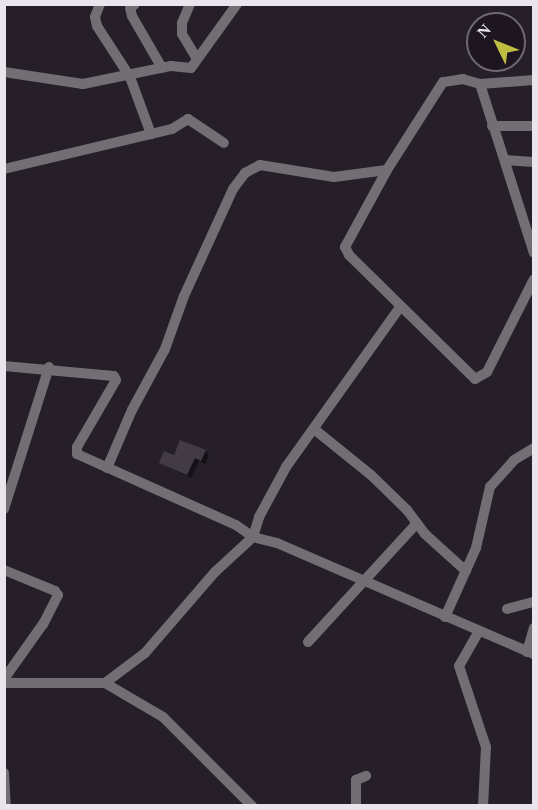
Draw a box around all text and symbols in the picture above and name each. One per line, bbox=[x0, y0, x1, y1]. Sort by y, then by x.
north arrow bbox=[466, 12, 526, 72]
text: N bbox=[474, 21, 494, 41]

